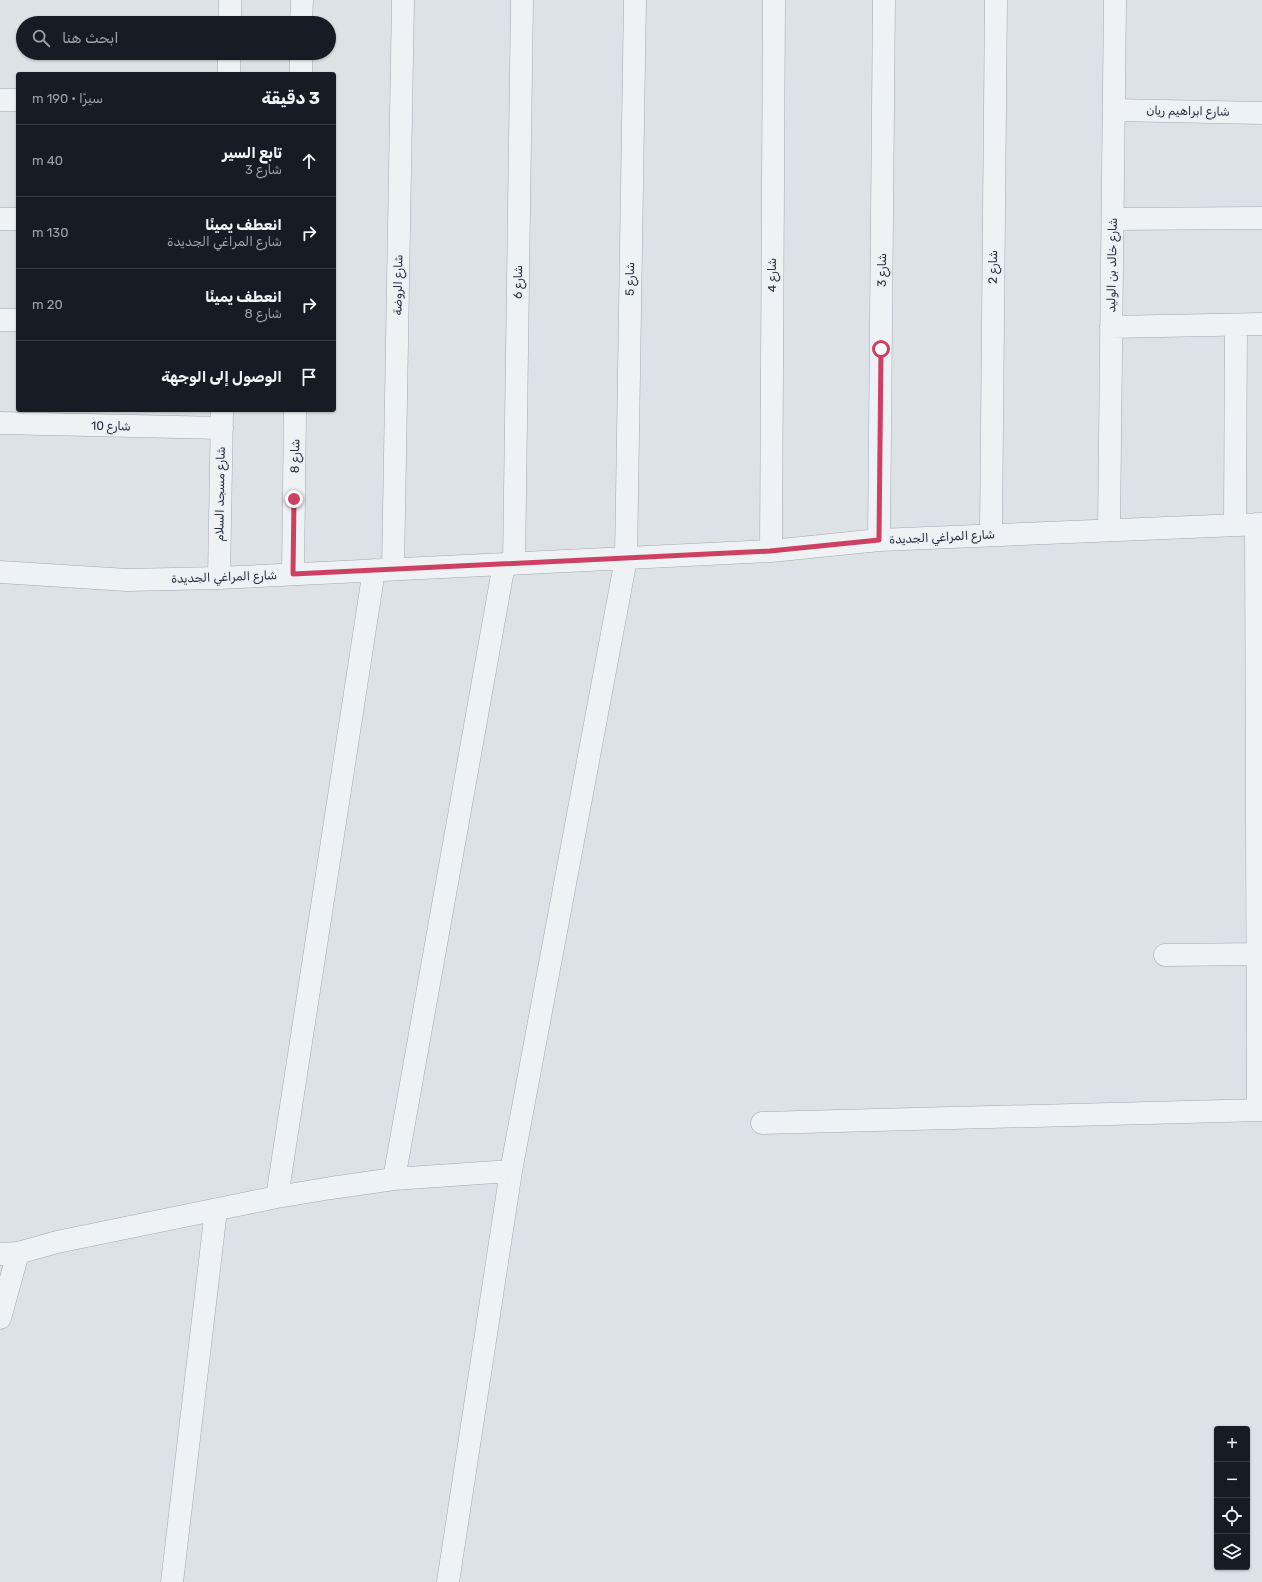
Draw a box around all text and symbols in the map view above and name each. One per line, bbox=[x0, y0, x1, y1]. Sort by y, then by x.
search box bbox=[16, 16, 336, 60]
icon: search bbox=[30, 27, 52, 49]
text: ابحث هنا bbox=[62, 29, 119, 47]
text: 3 دقيقة bbox=[261, 88, 320, 108]
text: سيرًا · 190 m bbox=[32, 91, 103, 106]
street label: شارع ابراهيم ريان bbox=[1146, 103, 1230, 121]
text: تابع السير bbox=[222, 144, 282, 162]
icon: ahead bbox=[298, 150, 320, 172]
text: 40 m bbox=[32, 153, 63, 168]
text: شارع 3 bbox=[245, 162, 282, 177]
text: انعطف يمينًا bbox=[205, 216, 282, 234]
street label: شارع خالد بن الوليد bbox=[1104, 218, 1122, 312]
icon: right bbox=[298, 222, 320, 244]
text: 130 m bbox=[32, 225, 68, 240]
text: شارع المراغي الجديدة bbox=[167, 234, 282, 249]
street label: شارع 2 bbox=[986, 250, 1002, 284]
street label: شارع 3 bbox=[875, 253, 891, 287]
street label: شارع الروضة bbox=[390, 254, 408, 316]
street label: شارع 4 bbox=[765, 258, 781, 292]
street label: شارع 5 bbox=[623, 262, 639, 296]
street label: شارع 6 bbox=[511, 265, 527, 299]
text: انعطف يمينًا bbox=[205, 288, 282, 306]
icon: right bbox=[298, 294, 320, 316]
text: 20 m bbox=[32, 297, 63, 312]
text: شارع 8 bbox=[245, 306, 282, 321]
route start bbox=[872, 340, 890, 358]
icon: arrive bbox=[298, 366, 320, 388]
text: الوصول إلى الوجهة bbox=[161, 368, 282, 386]
street label: شارع 10 bbox=[91, 419, 131, 435]
street label: شارع 8 bbox=[288, 439, 304, 473]
street label: شارع مسجد السلام bbox=[212, 446, 230, 542]
route end bbox=[285, 490, 303, 508]
street label: شارع المراغي الجديدة bbox=[889, 527, 995, 549]
street label: شارع المراغي الجديدة bbox=[171, 568, 277, 588]
map controls bbox=[1214, 1426, 1250, 1570]
button: + bbox=[1214, 1426, 1250, 1462]
button: − bbox=[1214, 1462, 1250, 1498]
button: locate bbox=[1214, 1498, 1250, 1534]
button: layers bbox=[1214, 1534, 1250, 1570]

